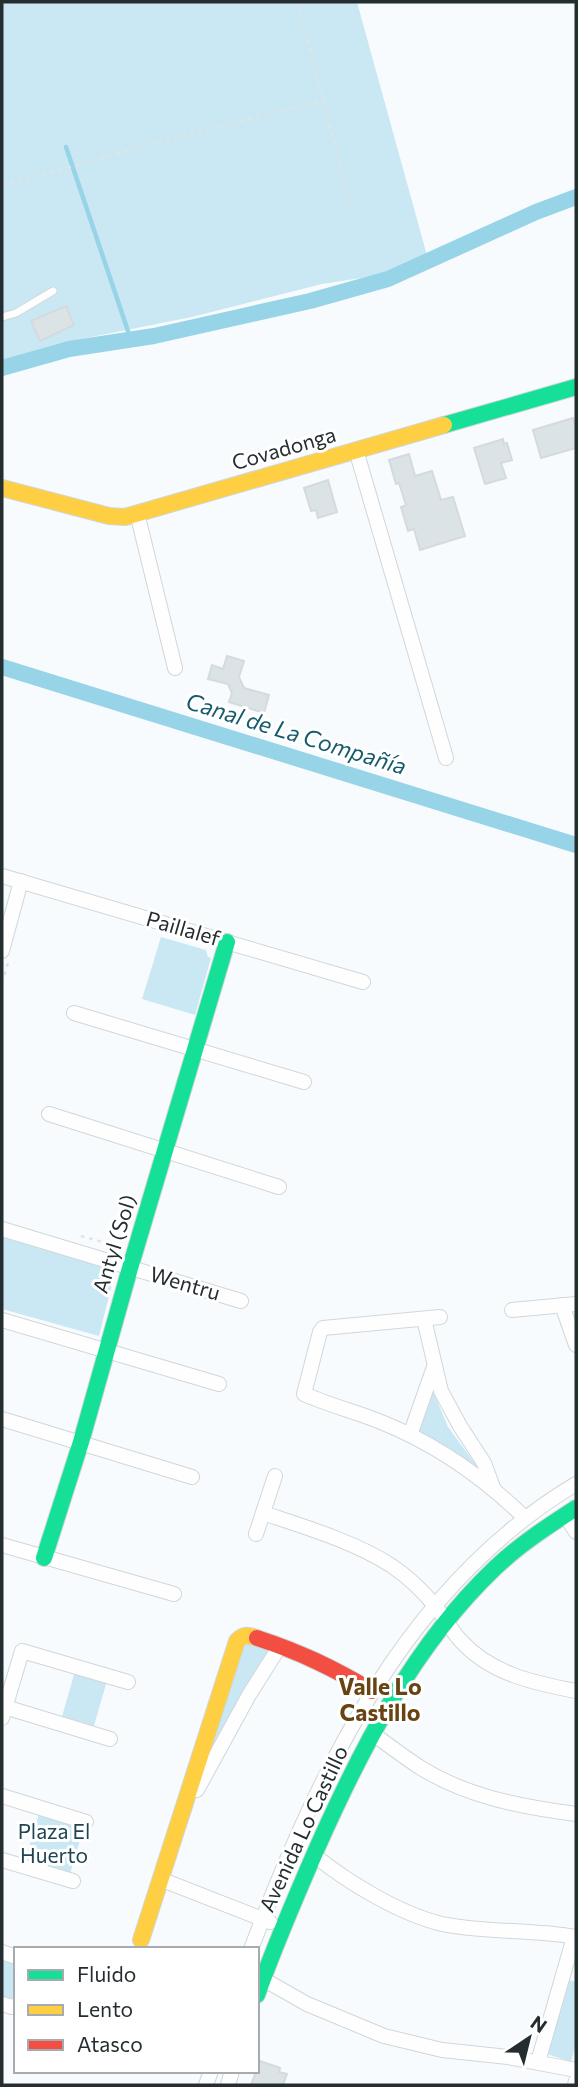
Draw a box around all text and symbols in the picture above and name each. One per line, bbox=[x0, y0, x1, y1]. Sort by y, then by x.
street label: Covadonga bbox=[229, 421, 338, 474]
water label: Canal de La Compañía bbox=[183, 686, 410, 780]
street label: Paillalef bbox=[144, 905, 224, 950]
street label: Antyl (Sol) bbox=[87, 1191, 140, 1296]
street label: Wentru bbox=[147, 1261, 223, 1304]
district label: Valle Lo Castillo bbox=[338, 1672, 422, 1726]
street label: Avenida Lo Castillo bbox=[253, 1741, 352, 1915]
park label: Plaza El Huerto bbox=[18, 1818, 90, 1867]
legend bbox=[14, 1947, 259, 2073]
text: Fluido bbox=[77, 1961, 136, 1986]
text: Lento bbox=[77, 1996, 133, 2021]
north arrow bbox=[494, 2003, 564, 2073]
text: N bbox=[527, 2010, 551, 2037]
text: Atasco bbox=[77, 2031, 143, 2056]

